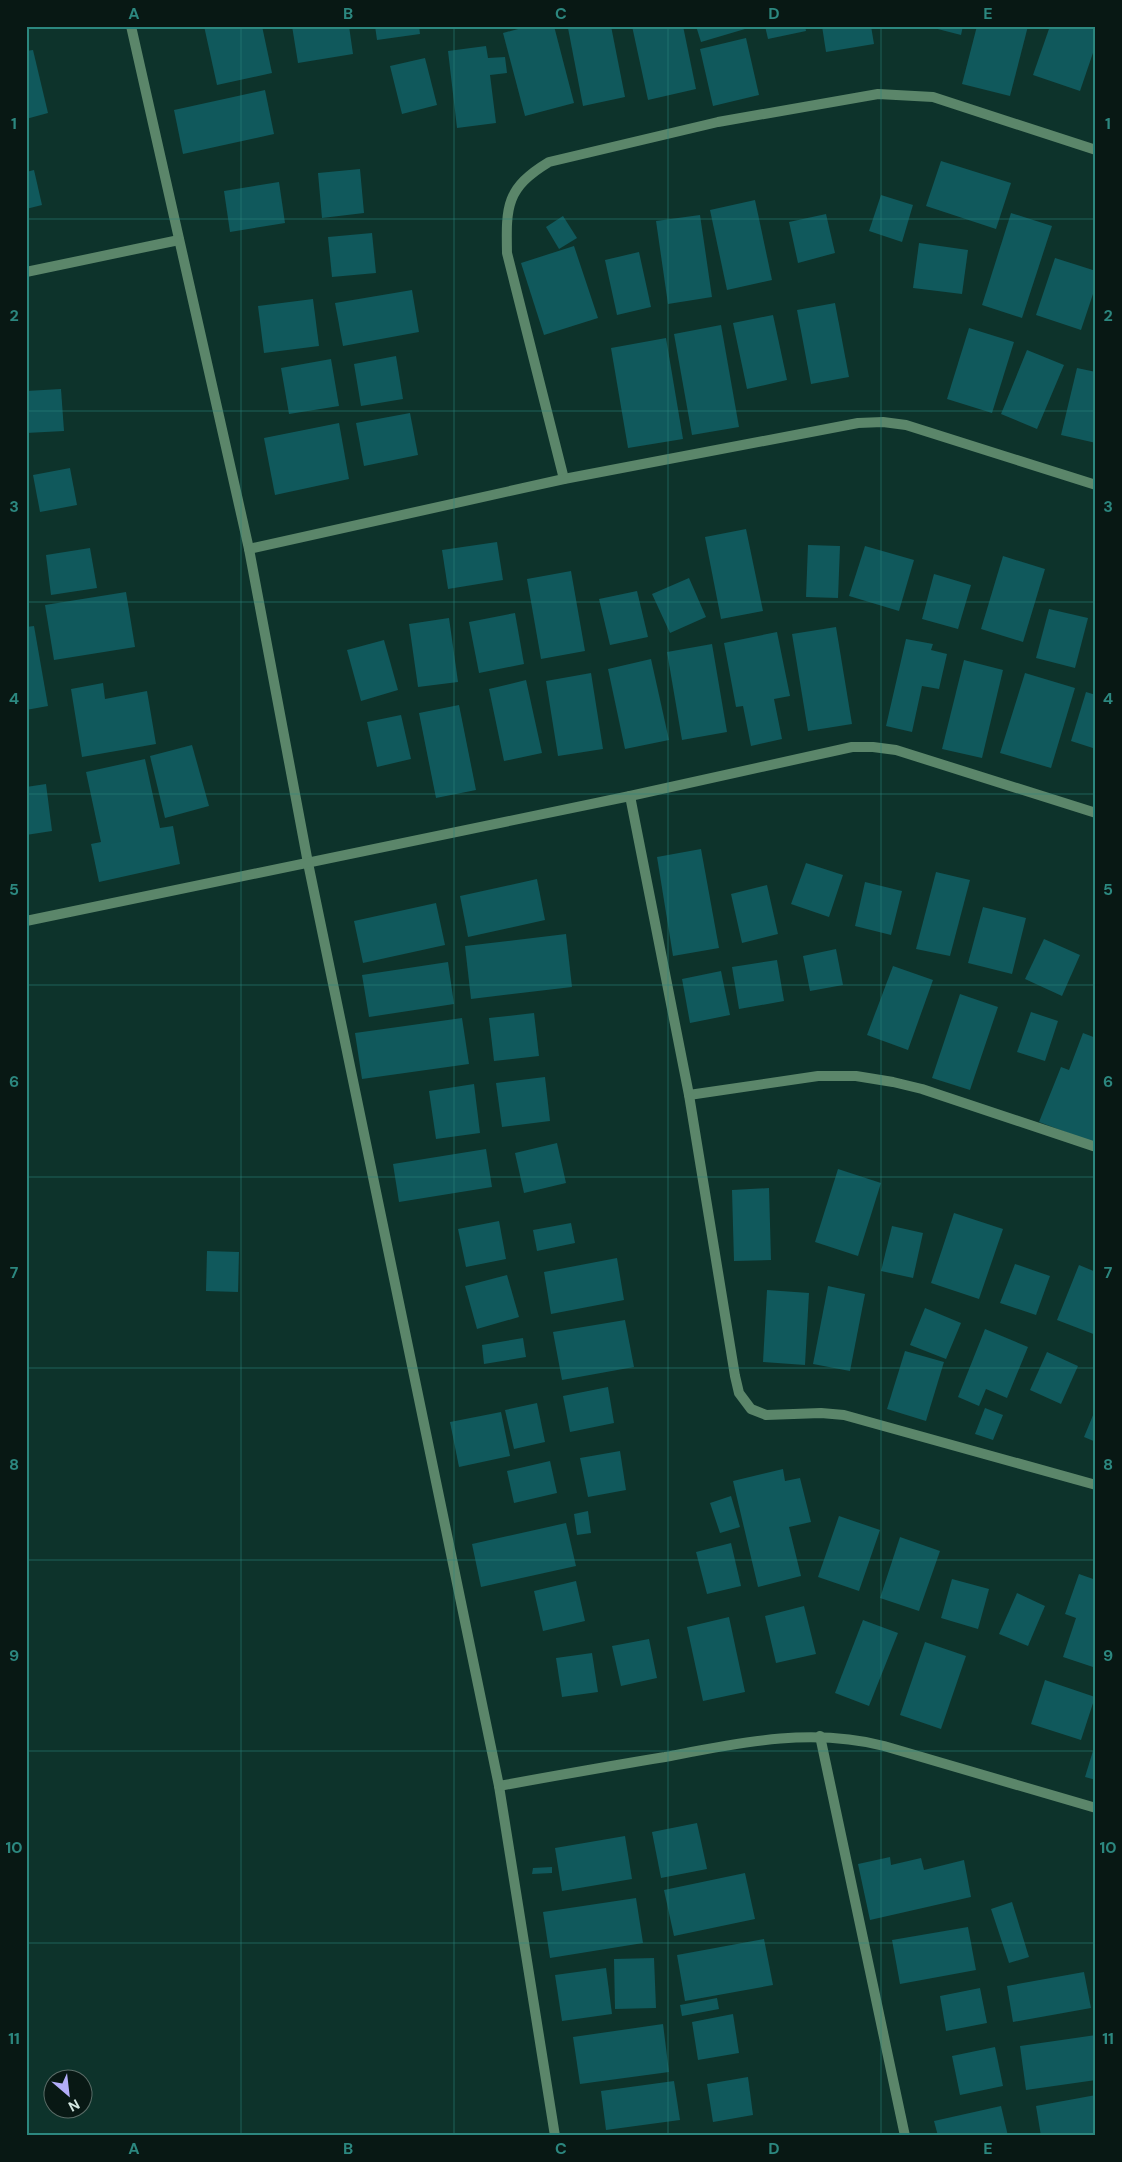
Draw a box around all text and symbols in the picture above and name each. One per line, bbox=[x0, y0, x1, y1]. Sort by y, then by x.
text: A bbox=[128, 3, 140, 24]
text: B bbox=[343, 3, 353, 24]
text: C bbox=[555, 3, 567, 24]
text: D bbox=[768, 3, 780, 24]
text: E bbox=[983, 3, 993, 24]
text: 1 bbox=[11, 113, 17, 134]
text: 1 bbox=[1105, 113, 1111, 134]
text: 2 bbox=[9, 305, 19, 326]
text: 2 bbox=[1103, 305, 1113, 326]
text: 3 bbox=[9, 496, 19, 517]
text: 3 bbox=[1103, 496, 1113, 517]
text: 4 bbox=[9, 688, 19, 709]
text: 4 bbox=[1103, 688, 1113, 709]
text: 5 bbox=[9, 879, 19, 900]
text: 5 bbox=[1103, 879, 1113, 900]
text: 6 bbox=[9, 1071, 19, 1092]
text: 6 bbox=[1103, 1071, 1113, 1092]
text: 7 bbox=[10, 1262, 19, 1283]
text: 7 bbox=[1104, 1262, 1113, 1283]
text: 8 bbox=[9, 1454, 19, 1475]
text: 8 bbox=[1103, 1454, 1113, 1475]
text: 9 bbox=[9, 1645, 19, 1666]
text: 9 bbox=[1103, 1645, 1113, 1666]
text: 10 bbox=[5, 1837, 23, 1858]
text: 10 bbox=[1099, 1837, 1117, 1858]
text: 11 bbox=[8, 2028, 20, 2049]
text: 11 bbox=[1102, 2028, 1114, 2049]
north arrow bbox=[42, 2070, 92, 2120]
text: N bbox=[65, 2095, 83, 2116]
text: A bbox=[128, 2138, 140, 2159]
text: B bbox=[343, 2138, 353, 2159]
text: C bbox=[555, 2138, 567, 2159]
text: D bbox=[768, 2138, 780, 2159]
text: E bbox=[983, 2138, 993, 2159]

